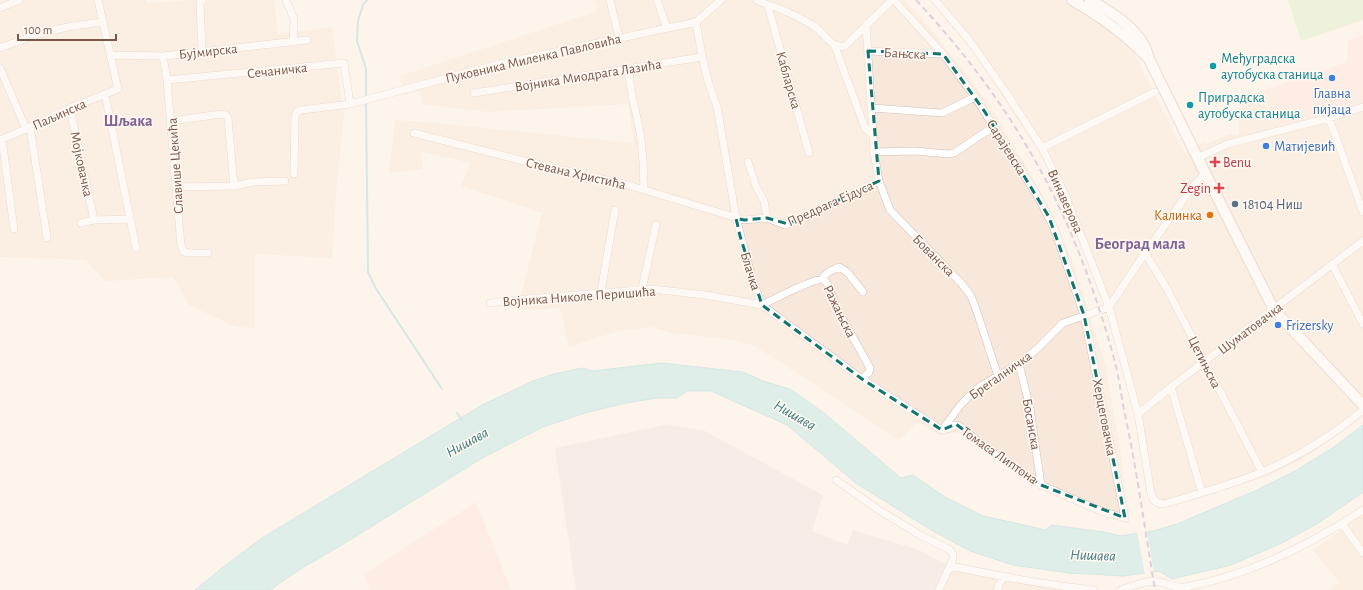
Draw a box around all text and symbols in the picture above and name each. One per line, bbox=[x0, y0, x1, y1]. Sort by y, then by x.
scale bar bbox=[18, 16, 116, 42]
text: 100 m bbox=[24, 24, 52, 36]
street label: Пуковника Миленка Павловића bbox=[444, 32, 623, 86]
street label: Бујмирска bbox=[178, 42, 239, 62]
street label: Бањска bbox=[883, 46, 927, 62]
street label: Кабларска bbox=[773, 50, 803, 111]
place label: Међуградска аутобуска станица bbox=[1221, 52, 1324, 82]
street label: Војника Миодрага Лазића bbox=[514, 57, 663, 94]
street label: Сечаничка bbox=[246, 61, 308, 81]
marker: Међуградска аутобуска станица bbox=[1208, 61, 1218, 71]
marker: Главна пијаца bbox=[1327, 73, 1337, 83]
place label: Главна пијаца bbox=[1313, 87, 1352, 117]
place label: Приградска аутобуска станица bbox=[1198, 91, 1301, 121]
street label: Паљинска bbox=[30, 97, 89, 133]
marker: Приградска аутобуска станица bbox=[1185, 100, 1195, 110]
district label: Шљака bbox=[103, 113, 153, 129]
street label: Славише Цекића bbox=[166, 117, 186, 215]
street label: Сарајевска bbox=[984, 117, 1029, 178]
street label: Мојковачка bbox=[67, 130, 95, 199]
place label: Матијевић bbox=[1274, 140, 1335, 154]
marker: Матијевић bbox=[1261, 141, 1271, 151]
street label: Стевана Христића bbox=[524, 156, 628, 192]
place label: Benu bbox=[1223, 156, 1251, 170]
marker: Benu bbox=[1210, 157, 1220, 167]
street label: Винаверова bbox=[1045, 167, 1086, 236]
street label: Предрага Ејдуса bbox=[785, 178, 876, 229]
place label: Zegin bbox=[1180, 182, 1211, 196]
marker: Zegin bbox=[1214, 183, 1224, 193]
place label: 18104 Ниш bbox=[1243, 198, 1303, 212]
marker: 18104 Ниш bbox=[1230, 199, 1240, 209]
place label: Калинка bbox=[1154, 209, 1203, 223]
marker: Калинка bbox=[1205, 210, 1215, 220]
street label: Бованска bbox=[910, 232, 957, 280]
district label: Београд мала bbox=[1094, 236, 1186, 252]
street label: Блачка bbox=[738, 250, 763, 293]
street label: Ражањска bbox=[820, 283, 858, 341]
street label: Војника Николе Перишића bbox=[502, 285, 657, 309]
street label: Шуматовачка bbox=[1216, 300, 1286, 357]
place label: Frizersky bbox=[1286, 319, 1334, 333]
marker: Frizersky bbox=[1273, 320, 1283, 330]
street label: Цетињска bbox=[1185, 334, 1223, 391]
street label: Брегалничка bbox=[967, 349, 1035, 402]
street label: Херцеговачка bbox=[1090, 377, 1118, 458]
street label: Босанска bbox=[1020, 397, 1043, 452]
water label: Нишава bbox=[771, 398, 818, 433]
street label: Томаса Липтона bbox=[959, 424, 1041, 488]
water label: Нишава bbox=[444, 425, 491, 460]
water label: Нишава bbox=[1070, 547, 1116, 564]

